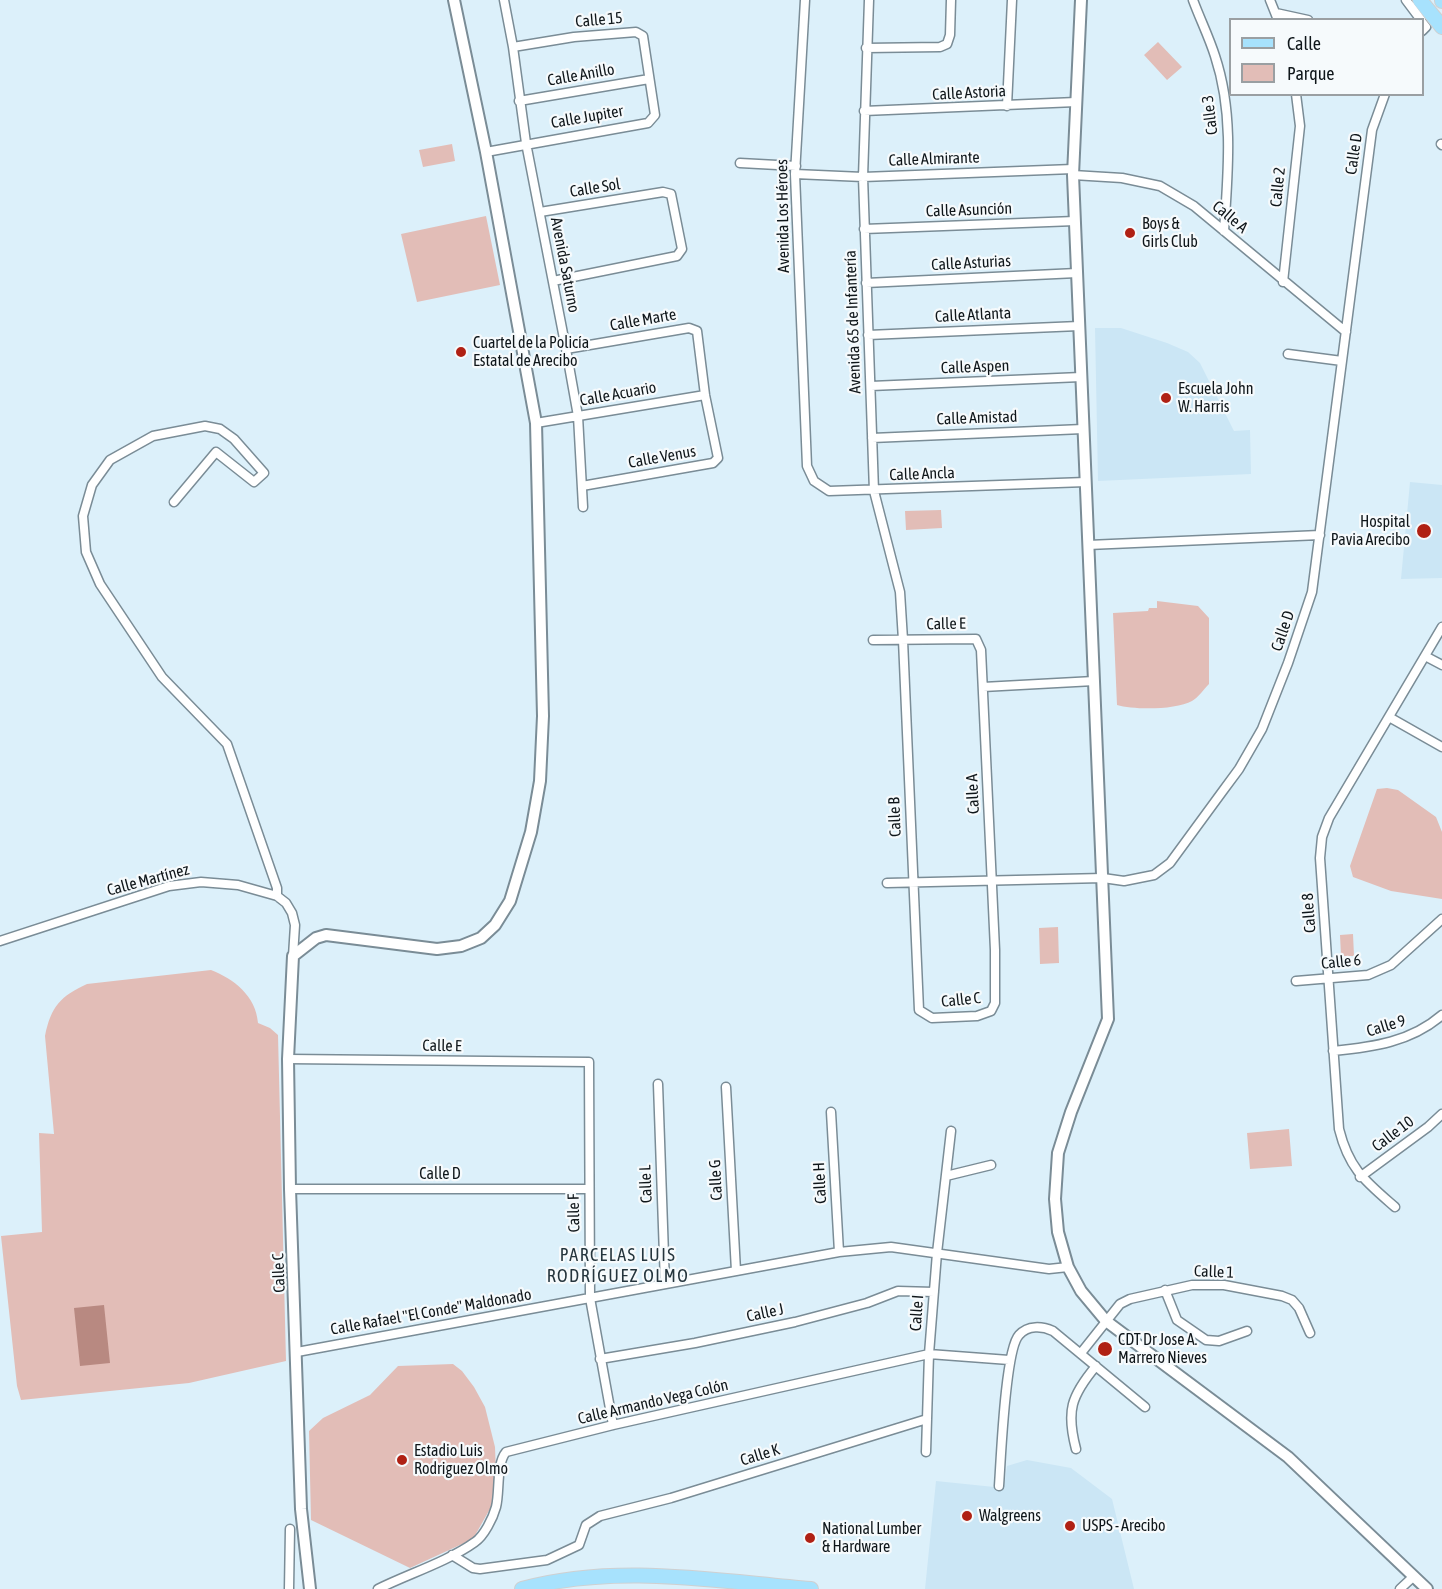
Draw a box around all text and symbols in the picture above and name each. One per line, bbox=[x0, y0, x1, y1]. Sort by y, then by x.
street label: Calle 15 bbox=[575, 8, 623, 32]
legend bbox=[1229, 18, 1424, 96]
text: Calle bbox=[1287, 33, 1321, 54]
street label: Calle Anillo bbox=[546, 60, 616, 90]
text: Parque bbox=[1287, 63, 1335, 84]
street label: Calle Astoria bbox=[932, 81, 1006, 105]
street label: Calle 3 bbox=[1198, 94, 1222, 136]
street label: Calle Jupiter bbox=[549, 101, 625, 133]
street label: Calle D bbox=[1342, 132, 1366, 176]
street label: Calle Almirante bbox=[888, 148, 980, 170]
street label: Avenida Los Héroes bbox=[772, 159, 794, 273]
street label: Calle 2 bbox=[1266, 166, 1290, 208]
street label: Calle Sol bbox=[568, 175, 622, 201]
street label: Calle A bbox=[1208, 197, 1252, 237]
street label: Calle Asunción bbox=[926, 199, 1012, 221]
place label: Boys & Girls Club bbox=[1142, 214, 1198, 252]
street label: Avenida Saturno bbox=[546, 216, 584, 314]
marker: Boys & Girls Club bbox=[1123, 226, 1137, 240]
street label: Avenida 65 de Infantería bbox=[841, 250, 865, 394]
street label: Calle Asturias bbox=[931, 251, 1011, 275]
street label: Calle Atlanta bbox=[934, 303, 1012, 327]
street label: Calle Marte bbox=[608, 305, 678, 335]
place label: Cuartel de la Policía Estatal de Arecibo bbox=[473, 333, 589, 371]
marker: Cuartel de la Policía Estatal de Arecibo bbox=[454, 345, 468, 359]
street label: Calle Aspen bbox=[940, 356, 1010, 378]
street label: Calle Acuario bbox=[578, 378, 658, 410]
place label: Escuela John W. Harris bbox=[1178, 379, 1253, 417]
marker: Escuela John W. Harris bbox=[1159, 391, 1173, 405]
street label: Calle Amistad bbox=[936, 407, 1018, 429]
street label: Calle Venus bbox=[627, 442, 697, 472]
street label: Calle Ancla bbox=[889, 463, 955, 485]
place label: Hospital Pavia Arecibo bbox=[1331, 512, 1410, 550]
marker: Hospital Pavia Arecibo bbox=[1415, 522, 1433, 540]
street label: Calle D bbox=[1267, 608, 1299, 654]
street label: Calle E bbox=[926, 614, 966, 634]
street label: Calle A bbox=[962, 773, 984, 815]
street label: Calle B bbox=[885, 797, 905, 837]
street label: Calle Martínez bbox=[105, 860, 191, 900]
street label: Calle 8 bbox=[1298, 892, 1320, 934]
street label: Calle 6 bbox=[1320, 950, 1362, 974]
street label: Calle C bbox=[940, 988, 982, 1012]
street label: Calle 9 bbox=[1364, 1011, 1408, 1041]
street label: Calle E bbox=[422, 1036, 462, 1056]
street label: Calle 10 bbox=[1368, 1112, 1418, 1156]
street label: Calle G bbox=[705, 1159, 727, 1201]
street label: Calle H bbox=[809, 1162, 831, 1204]
street label: Calle D bbox=[419, 1164, 461, 1184]
street label: Calle L bbox=[636, 1164, 656, 1204]
street label: Calle F bbox=[564, 1193, 584, 1233]
district label: PARCELAS LUIS RODRÍGUEZ OLMO bbox=[547, 1244, 689, 1286]
street label: Calle C bbox=[269, 1253, 289, 1293]
street label: Calle 1 bbox=[1194, 1262, 1234, 1282]
street label: Calle Rafael "El Conde" Maldonado bbox=[329, 1285, 533, 1339]
street label: Calle I bbox=[906, 1294, 928, 1332]
street label: Calle J bbox=[745, 1300, 785, 1326]
place label: CDT Dr Jose A. Marrero Nieves bbox=[1118, 1330, 1207, 1368]
marker: CDT Dr Jose A. Marrero Nieves bbox=[1096, 1340, 1114, 1358]
street label: Calle Armando Vega Colón bbox=[576, 1375, 730, 1429]
street label: Calle K bbox=[738, 1440, 782, 1470]
place label: Estadio Luis Rodriguez Olmo bbox=[414, 1441, 508, 1479]
marker: Estadio Luis Rodriguez Olmo bbox=[395, 1453, 409, 1467]
place label: Walgreens bbox=[979, 1506, 1041, 1526]
marker: Walgreens bbox=[960, 1509, 974, 1523]
place label: USPS - Arecibo bbox=[1082, 1516, 1166, 1536]
place label: National Lumber & Hardware bbox=[822, 1519, 921, 1557]
marker: USPS - Arecibo bbox=[1063, 1519, 1077, 1533]
marker: National Lumber & Hardware bbox=[803, 1531, 817, 1545]

